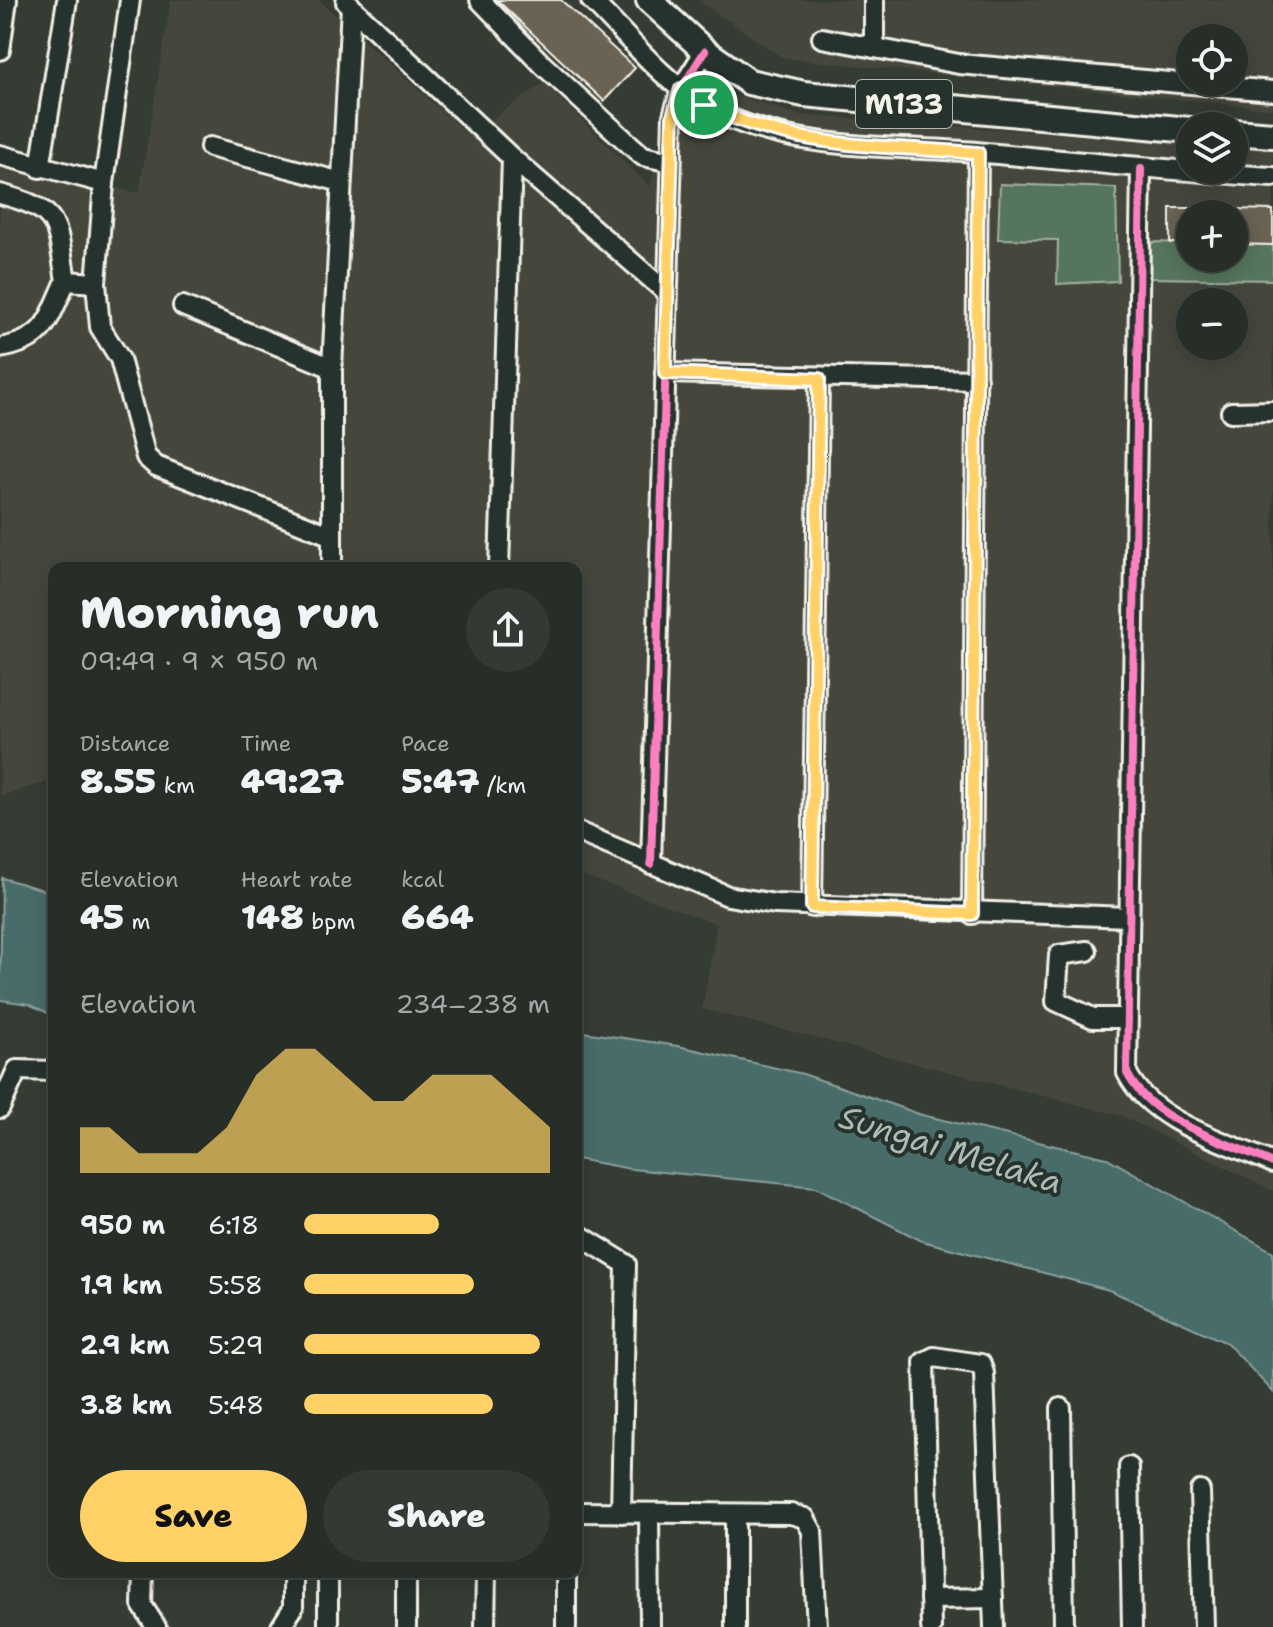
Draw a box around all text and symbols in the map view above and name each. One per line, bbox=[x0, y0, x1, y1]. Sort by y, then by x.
map controls bbox=[1176, 24, 1248, 360]
button: locate bbox=[1176, 24, 1248, 96]
pin bbox=[670, 71, 738, 139]
road number: M133 bbox=[856, 80, 952, 128]
icon: arrive bbox=[682, 83, 726, 127]
button: layers bbox=[1176, 112, 1248, 184]
button: + bbox=[1176, 200, 1248, 272]
button: − bbox=[1176, 288, 1248, 360]
text: Morning run bbox=[80, 583, 379, 642]
button: share bbox=[466, 588, 550, 672]
text: 09:49 · 9 × 950 m bbox=[80, 643, 318, 678]
text: Distance bbox=[80, 729, 170, 758]
text: Time bbox=[241, 729, 291, 758]
text: Pace bbox=[401, 729, 450, 758]
text: 8.55 bbox=[80, 758, 156, 804]
text: 49:27 bbox=[241, 758, 344, 804]
text: 5:47 bbox=[401, 758, 480, 804]
text: km bbox=[156, 771, 195, 800]
text: /km bbox=[480, 771, 526, 800]
text: Elevation bbox=[80, 865, 178, 894]
text: Heart rate bbox=[241, 865, 353, 894]
text: kcal bbox=[401, 865, 444, 894]
text: 45 bbox=[80, 894, 124, 940]
text: 148 bbox=[241, 894, 304, 940]
text: 664 bbox=[401, 894, 474, 940]
text: m bbox=[124, 907, 151, 936]
text: bpm bbox=[304, 907, 355, 936]
text: Elevation bbox=[80, 986, 196, 1021]
text: 234–238 m bbox=[396, 986, 550, 1021]
water label: Sungai Melaka bbox=[834, 1095, 1068, 1203]
text: 950 m bbox=[80, 1207, 165, 1242]
text: 6:18 bbox=[208, 1207, 259, 1242]
text: 1.9 km bbox=[80, 1267, 162, 1302]
text: 5:58 bbox=[208, 1267, 263, 1302]
text: 2.9 km bbox=[80, 1327, 170, 1362]
text: 5:29 bbox=[208, 1327, 264, 1362]
text: 3.8 km bbox=[80, 1387, 172, 1422]
text: 5:48 bbox=[208, 1387, 264, 1422]
button: Save bbox=[80, 1470, 307, 1562]
button: Share bbox=[323, 1470, 550, 1562]

